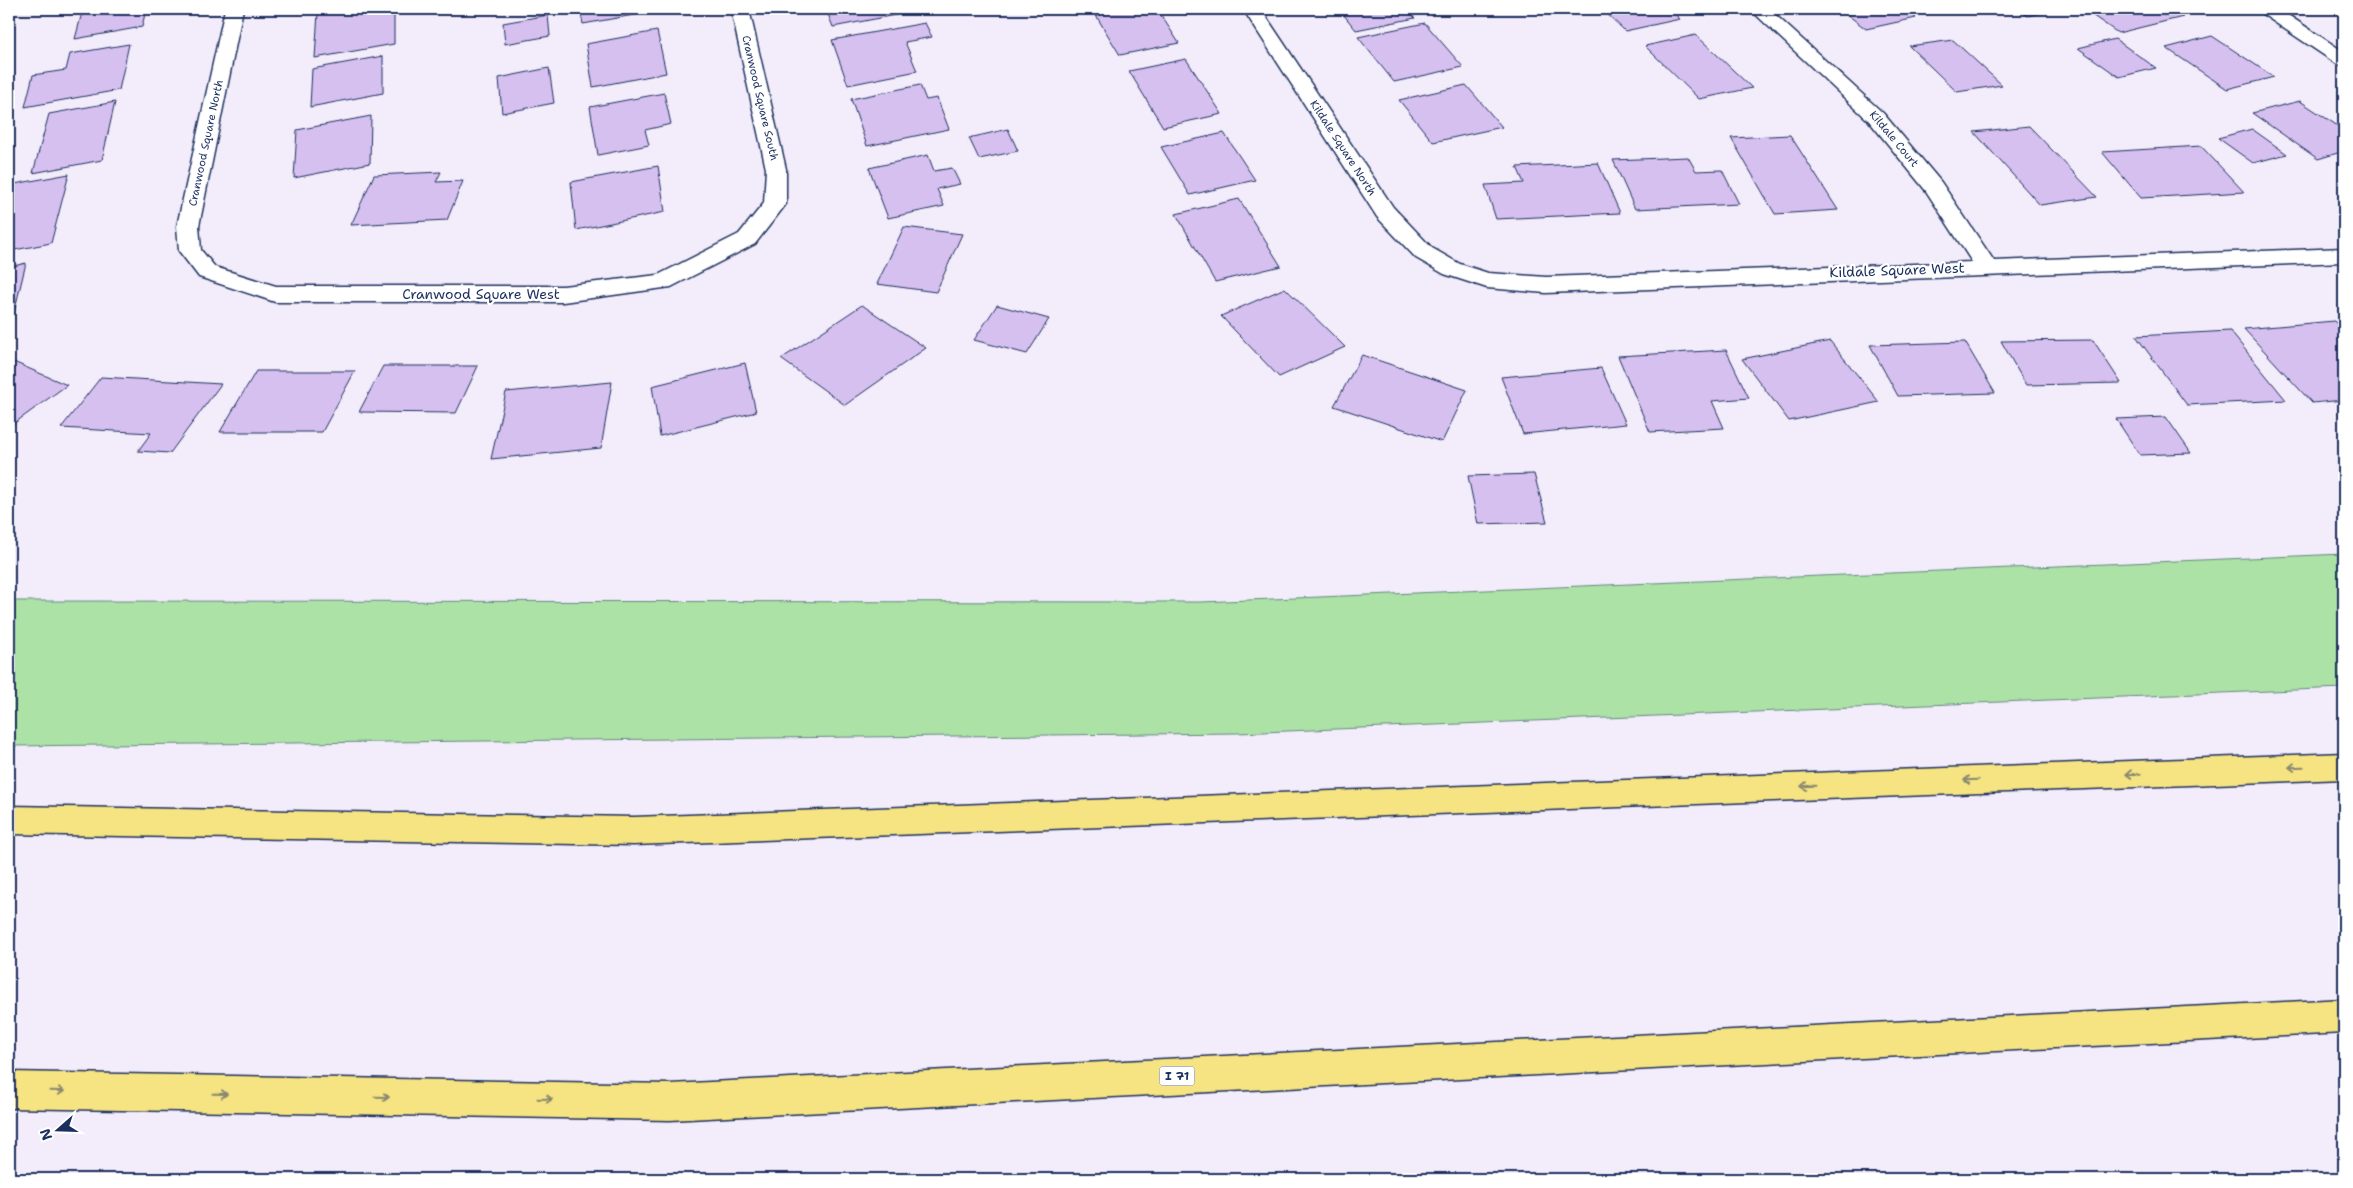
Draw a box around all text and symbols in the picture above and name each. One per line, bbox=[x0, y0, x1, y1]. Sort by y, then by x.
street label: Cranwood Square South bbox=[738, 34, 782, 162]
street label: Cranwood Square North bbox=[185, 78, 227, 208]
street label: Kildale Square North bbox=[1306, 97, 1380, 199]
street label: Kildale Court bbox=[1866, 108, 1922, 170]
street label: Kildale Square West bbox=[1829, 259, 1965, 281]
street label: Cranwood Square West bbox=[402, 285, 560, 303]
one-way arrow bbox=[2288, 763, 2304, 772]
one-way arrow bbox=[2125, 769, 2141, 778]
one-way arrow bbox=[1963, 775, 1980, 785]
one-way arrow bbox=[1801, 782, 1817, 791]
road number: I 71 bbox=[1160, 1066, 1194, 1086]
one-way arrow bbox=[49, 1086, 65, 1096]
one-way arrow bbox=[212, 1089, 228, 1099]
one-way arrow bbox=[374, 1092, 390, 1101]
one-way arrow bbox=[537, 1095, 553, 1104]
north arrow bbox=[32, 1106, 82, 1156]
text: N bbox=[35, 1126, 56, 1143]

